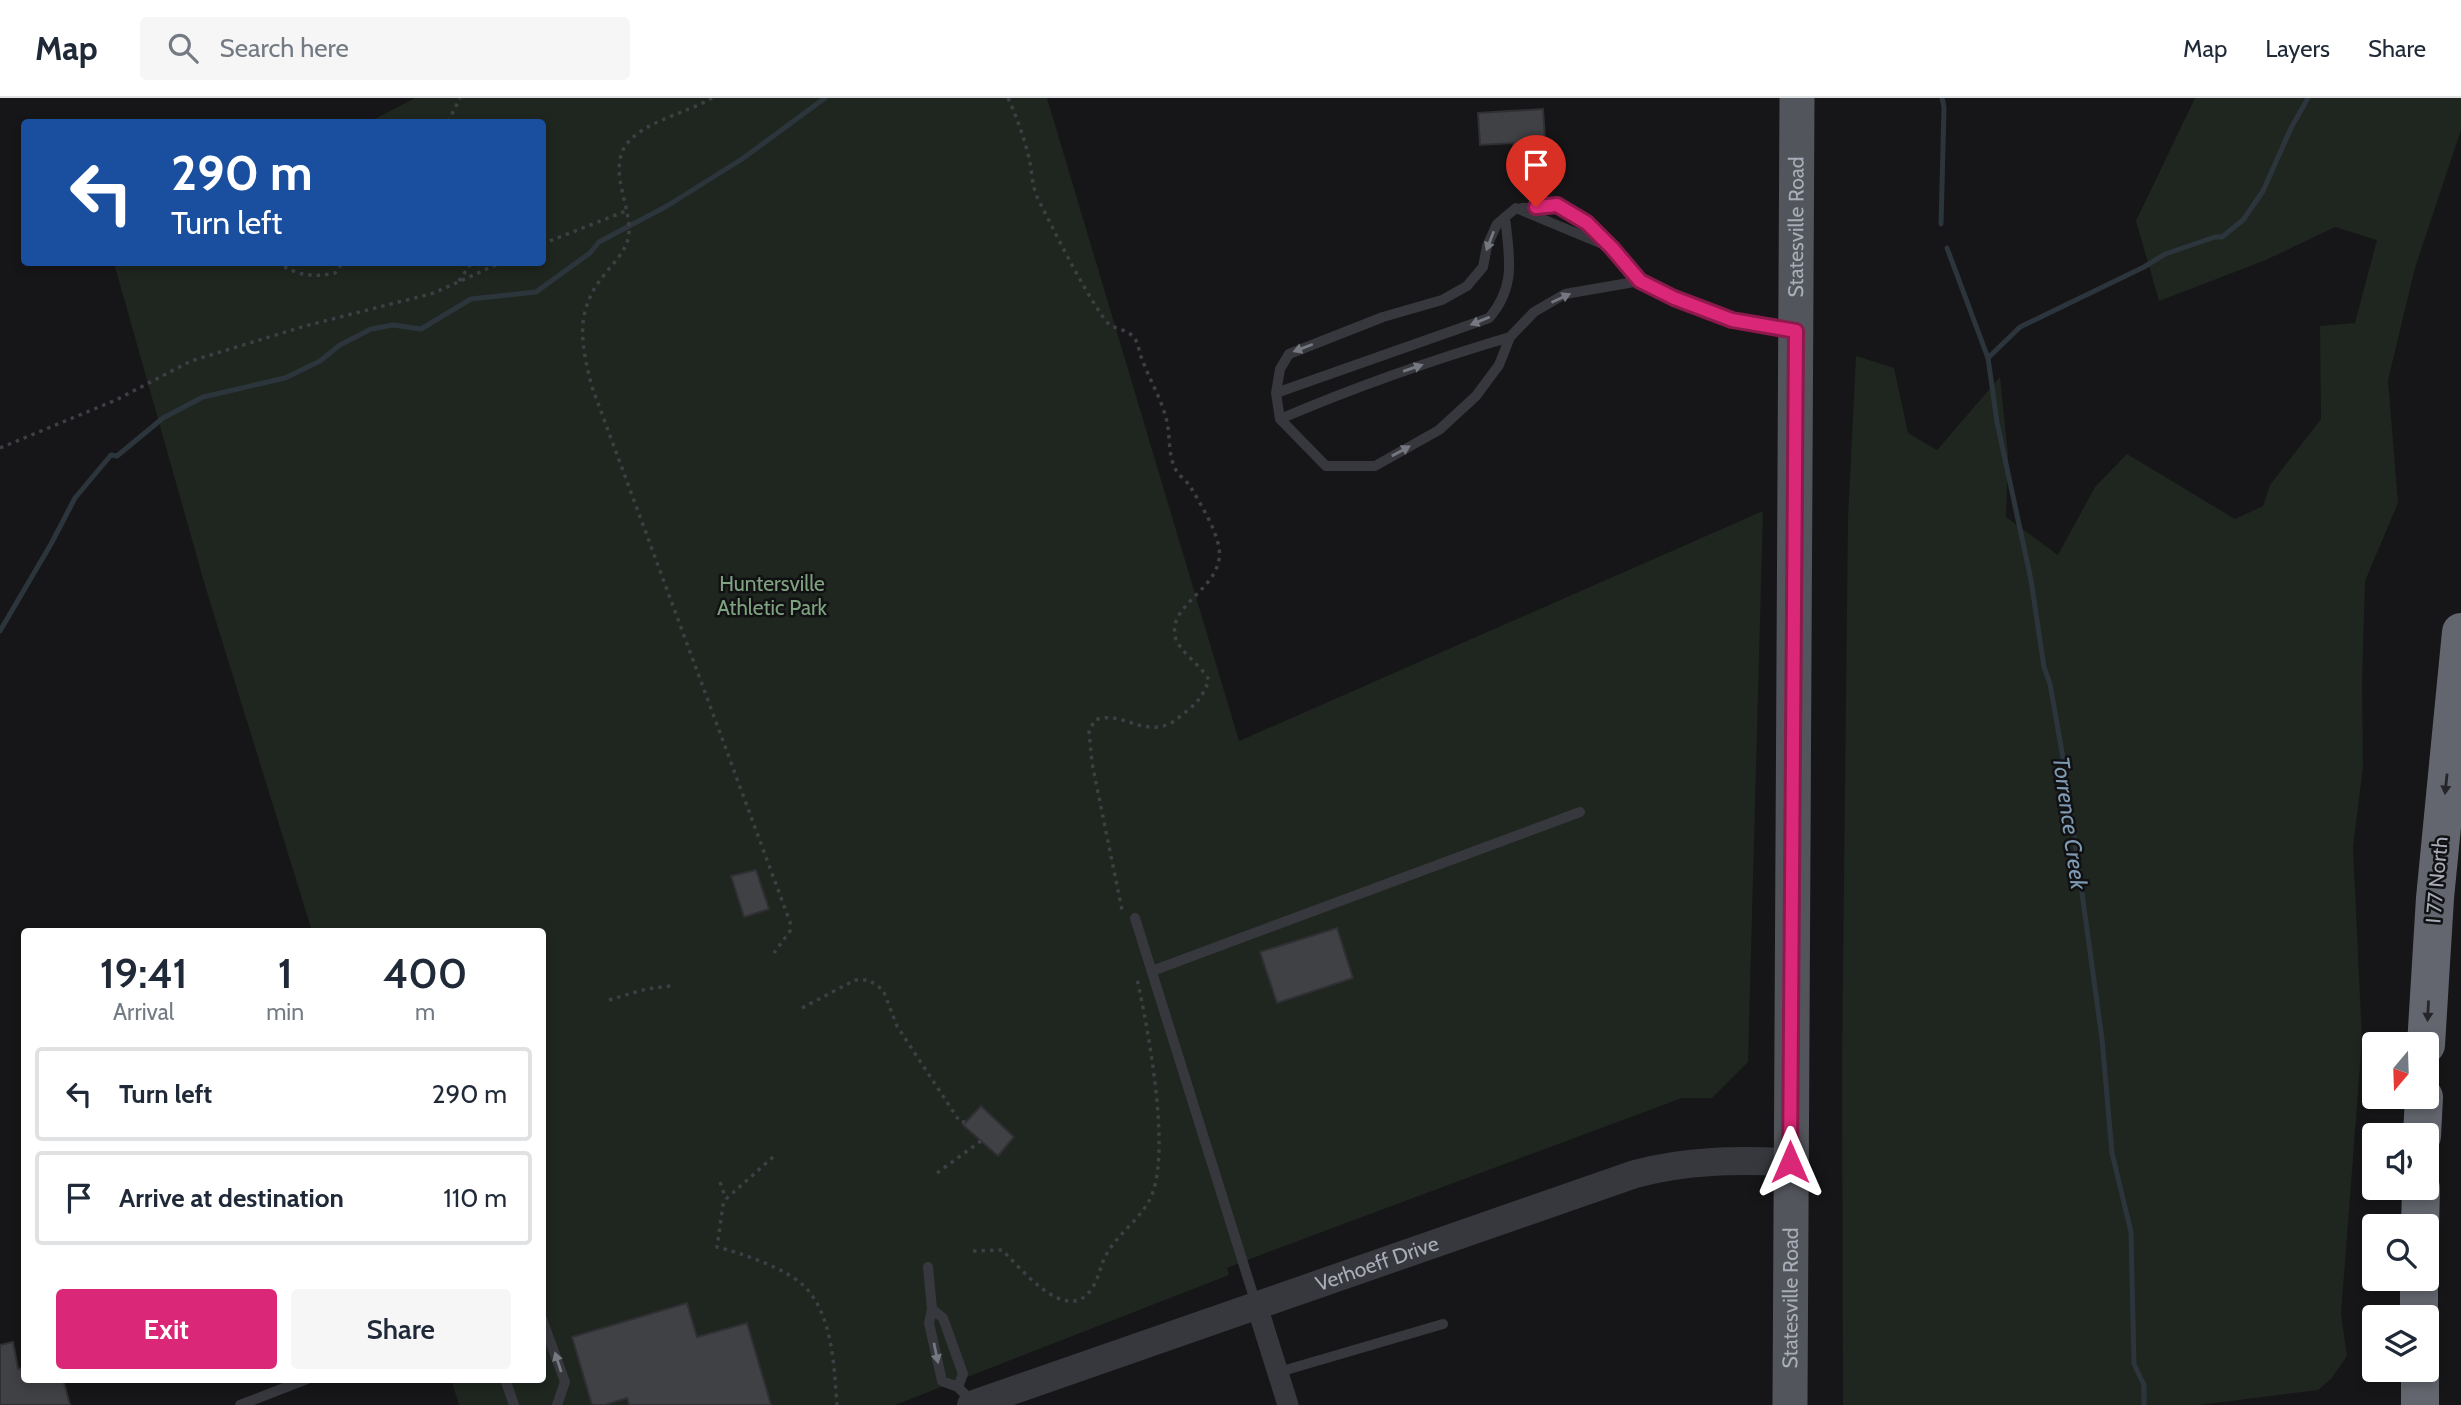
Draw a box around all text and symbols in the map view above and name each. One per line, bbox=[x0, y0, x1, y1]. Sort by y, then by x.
search box bbox=[140, 17, 630, 80]
text: Map bbox=[35, 28, 98, 68]
icon: search bbox=[164, 29, 202, 67]
text: Search here bbox=[220, 32, 349, 64]
text: Map bbox=[2183, 34, 2227, 63]
text: Layers bbox=[2265, 34, 2330, 63]
text: Share bbox=[2368, 34, 2426, 63]
pin bbox=[1506, 135, 1566, 207]
text: 290 m bbox=[171, 143, 313, 202]
icon: arrive bbox=[1517, 146, 1555, 184]
icon: left bbox=[56, 147, 147, 238]
street label: Statesville Road bbox=[1783, 156, 1809, 298]
text: Turn left bbox=[171, 203, 282, 242]
one-way arrow bbox=[1484, 231, 1495, 252]
one-way arrow bbox=[1551, 292, 1571, 304]
one-way arrow bbox=[1469, 315, 1490, 326]
one-way arrow bbox=[1292, 343, 1313, 354]
one-way arrow bbox=[1402, 362, 1423, 373]
one-way arrow bbox=[1391, 445, 1411, 457]
park label: Huntersville Athletic Park bbox=[717, 571, 828, 620]
water label: Torrence Creek bbox=[2047, 755, 2093, 892]
one-way arrow bbox=[2441, 773, 2452, 795]
street label: I 77 North bbox=[2420, 835, 2453, 924]
text: 19:41 bbox=[100, 947, 187, 999]
text: 1 bbox=[278, 947, 293, 999]
text: 400 bbox=[383, 947, 467, 999]
text: Arrival bbox=[113, 998, 174, 1026]
text: min bbox=[266, 998, 304, 1026]
text: m bbox=[415, 998, 435, 1026]
one-way arrow bbox=[2422, 1000, 2433, 1022]
north arrow bbox=[2362, 1032, 2440, 1110]
map controls bbox=[2362, 1032, 2439, 1382]
icon: left bbox=[60, 1075, 98, 1113]
text: Turn left bbox=[119, 1078, 212, 1110]
text: 290 m bbox=[432, 1078, 507, 1110]
button: sound bbox=[2362, 1123, 2439, 1200]
position arrow bbox=[1753, 1125, 1827, 1199]
icon: arrive bbox=[60, 1179, 98, 1217]
text: Arrive at destination bbox=[119, 1182, 344, 1214]
text: 110 m bbox=[443, 1182, 507, 1214]
button: search bbox=[2362, 1214, 2439, 1291]
street label: Statesville Road bbox=[1777, 1227, 1803, 1369]
street label: Verhoeff Drive bbox=[1312, 1230, 1442, 1296]
button: Exit bbox=[56, 1289, 277, 1369]
button: Share bbox=[291, 1289, 511, 1369]
button: layers bbox=[2362, 1305, 2439, 1382]
one-way arrow bbox=[930, 1342, 941, 1364]
one-way arrow bbox=[552, 1351, 563, 1372]

